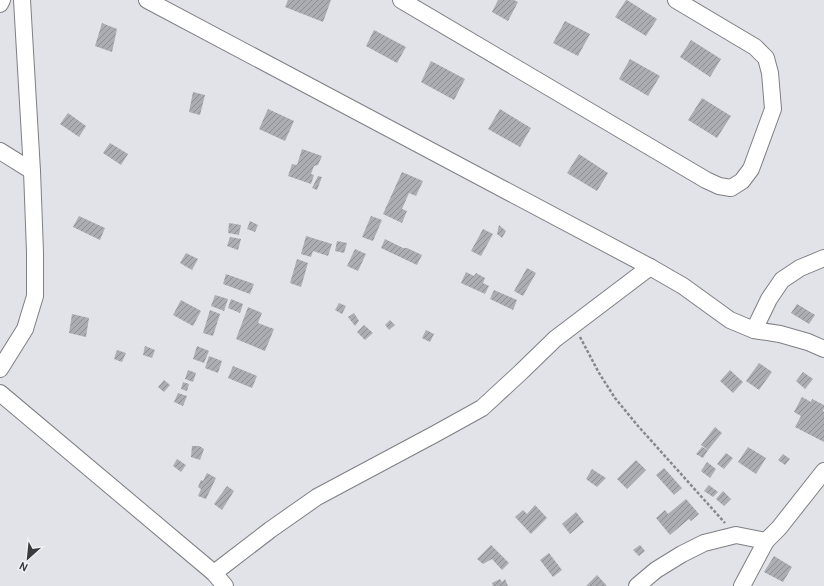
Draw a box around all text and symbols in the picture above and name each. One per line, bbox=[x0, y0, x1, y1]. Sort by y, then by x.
north arrow bbox=[8, 538, 48, 578]
text: N bbox=[17, 559, 30, 575]

